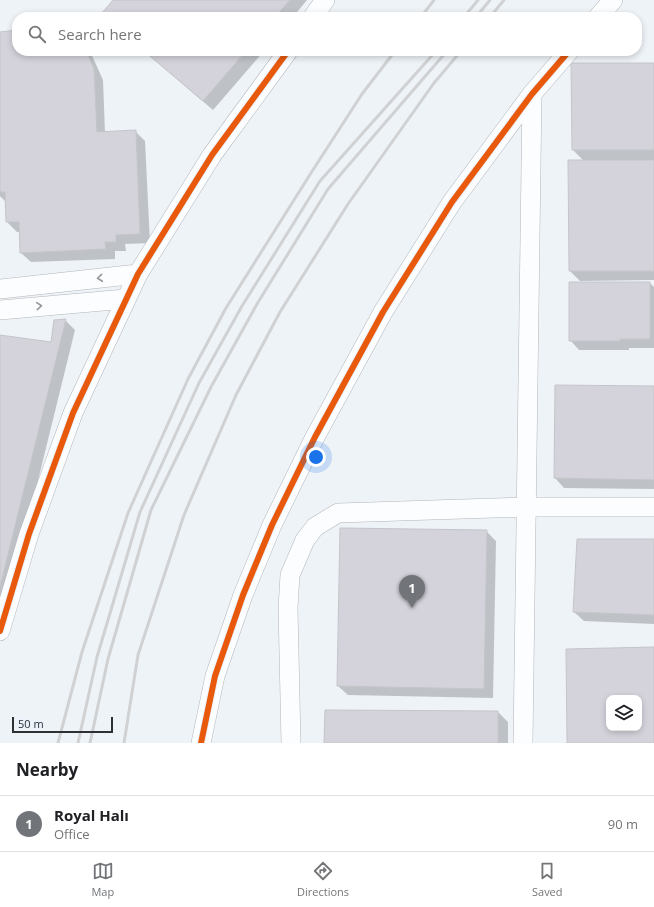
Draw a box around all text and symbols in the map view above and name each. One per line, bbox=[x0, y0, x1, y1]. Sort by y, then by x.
search box bbox=[12, 12, 642, 56]
icon: search bbox=[26, 23, 48, 45]
text: Search here bbox=[58, 24, 142, 44]
one-way arrow bbox=[97, 273, 103, 282]
one-way arrow bbox=[36, 302, 42, 311]
your location bbox=[306, 447, 326, 467]
pin: 1 bbox=[399, 575, 425, 608]
map controls bbox=[606, 695, 642, 731]
button: layers bbox=[606, 695, 642, 731]
scale bar bbox=[12, 715, 113, 734]
text: 50 m bbox=[18, 716, 44, 731]
text: Nearby bbox=[16, 758, 78, 781]
text: Royal Halı bbox=[54, 805, 129, 825]
text: 1 bbox=[25, 815, 33, 833]
text: 90 m bbox=[608, 815, 638, 833]
text: Office bbox=[54, 825, 90, 843]
tab: Map bbox=[91, 860, 114, 899]
tab: Directions bbox=[297, 860, 349, 899]
tab: Saved bbox=[532, 860, 563, 899]

